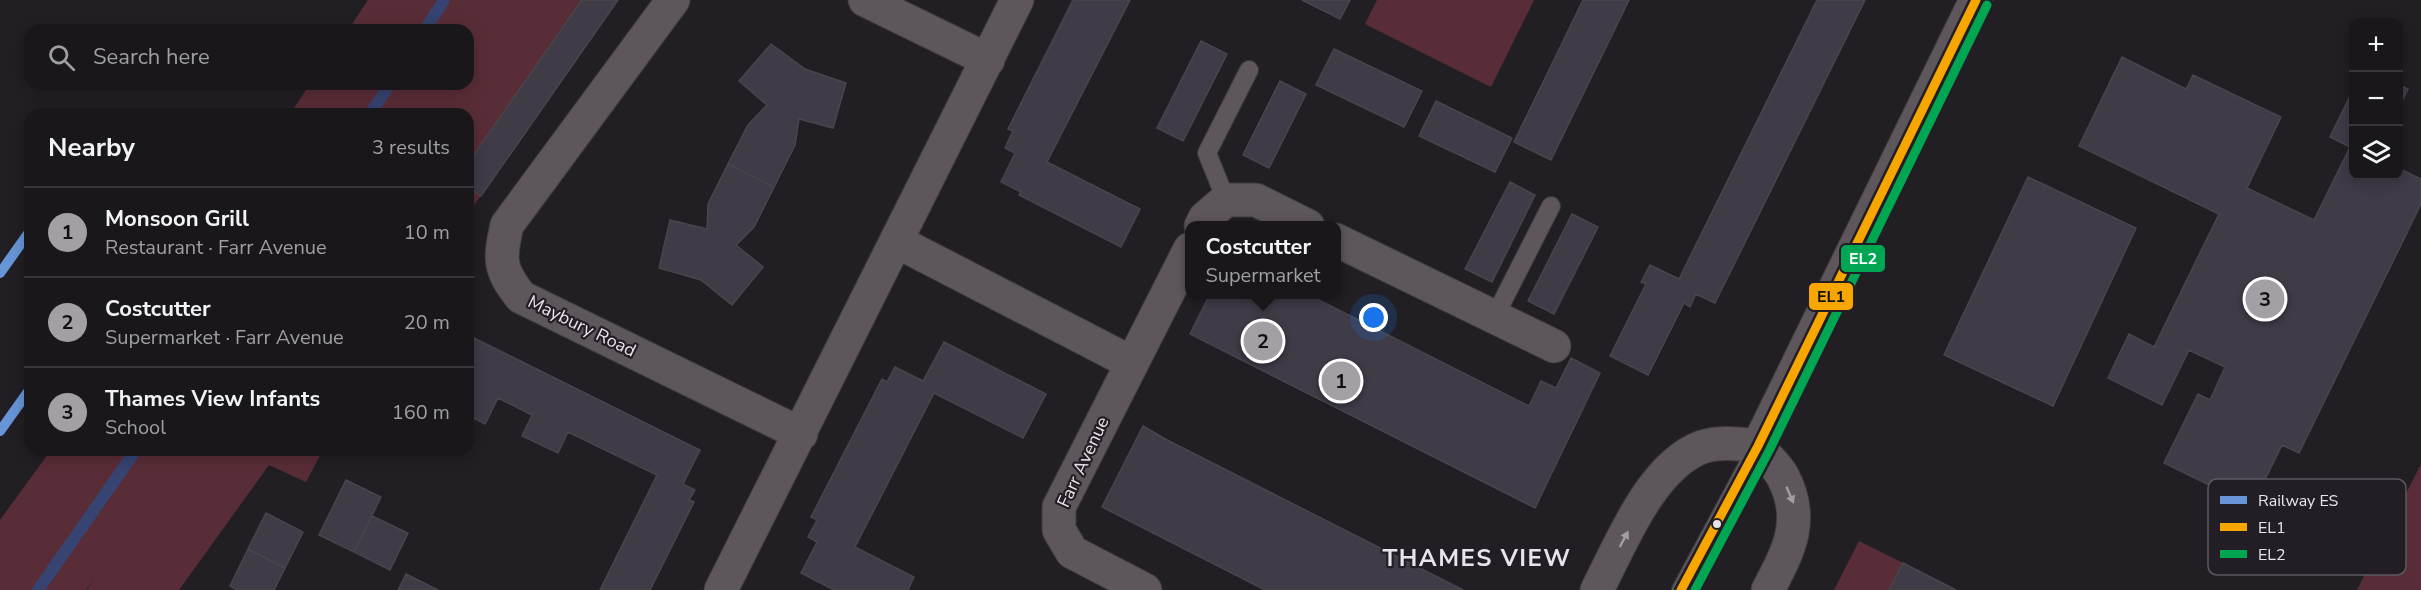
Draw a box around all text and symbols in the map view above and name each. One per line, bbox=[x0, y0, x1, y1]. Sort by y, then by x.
map controls bbox=[2349, 18, 2403, 180]
button: + bbox=[2349, 18, 2403, 72]
search box bbox=[24, 24, 474, 90]
icon: search bbox=[45, 41, 78, 74]
text: Search here bbox=[93, 42, 210, 72]
button: − bbox=[2349, 72, 2403, 126]
button: layers bbox=[2349, 126, 2403, 180]
text: Nearby bbox=[48, 130, 135, 165]
text: 3 results bbox=[372, 134, 450, 161]
text: Monsoon Grill bbox=[105, 204, 249, 234]
text: 1 bbox=[62, 219, 74, 246]
text: 10 m bbox=[404, 219, 450, 246]
popup bbox=[1185, 221, 1341, 299]
text: Costcutter bbox=[1205, 232, 1311, 262]
text: Restaurant · Farr Avenue bbox=[105, 234, 327, 261]
line badge: EL2 bbox=[1840, 244, 1886, 273]
text: EL2 bbox=[1849, 248, 1877, 270]
text: Supermarket bbox=[1205, 262, 1321, 289]
pin: 3 bbox=[2246, 276, 2284, 322]
line badge: EL1 bbox=[1808, 282, 1854, 311]
text: EL1 bbox=[1817, 286, 1845, 308]
street label: Maybury Road bbox=[524, 289, 640, 363]
text: Costcutter bbox=[105, 294, 211, 324]
your location bbox=[1359, 303, 1388, 332]
text: 2 bbox=[62, 309, 74, 336]
text: 20 m bbox=[404, 309, 450, 336]
pin: 2 bbox=[1244, 318, 1282, 364]
text: Supermarket · Farr Avenue bbox=[105, 324, 344, 351]
pin: 1 bbox=[1322, 358, 1360, 404]
text: Thames View Infants bbox=[105, 384, 320, 414]
text: 3 bbox=[62, 399, 74, 426]
text: 160 m bbox=[392, 399, 450, 426]
street label: Farr Avenue bbox=[1051, 413, 1115, 511]
text: School bbox=[105, 414, 166, 441]
legend bbox=[2208, 479, 2406, 575]
one-way arrow bbox=[1785, 486, 1795, 504]
text: Railway ES bbox=[2258, 490, 2339, 512]
text: EL1 bbox=[2258, 517, 2286, 539]
unlabelled marker bbox=[1711, 518, 1723, 530]
one-way arrow bbox=[1619, 530, 1629, 547]
district label: THAMES VIEW bbox=[1382, 542, 1572, 574]
text: EL2 bbox=[2258, 544, 2286, 566]

